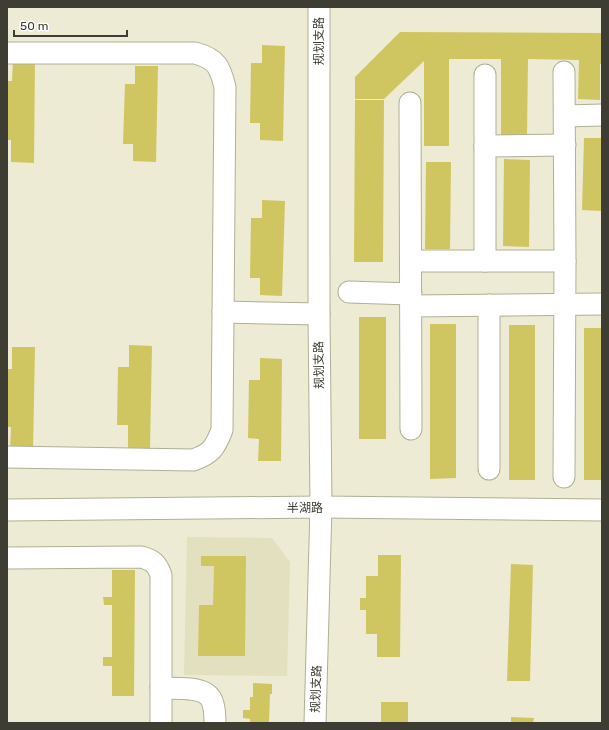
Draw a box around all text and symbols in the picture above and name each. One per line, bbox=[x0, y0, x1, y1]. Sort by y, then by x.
scale bar bbox=[14, 12, 127, 38]
street label: 规划支路 bbox=[312, 17, 326, 65]
text: 50 m bbox=[20, 19, 48, 33]
street label: 规划支路 bbox=[312, 341, 326, 389]
street label: 半湖路 bbox=[287, 501, 323, 515]
street label: 规划支路 bbox=[308, 665, 324, 713]

